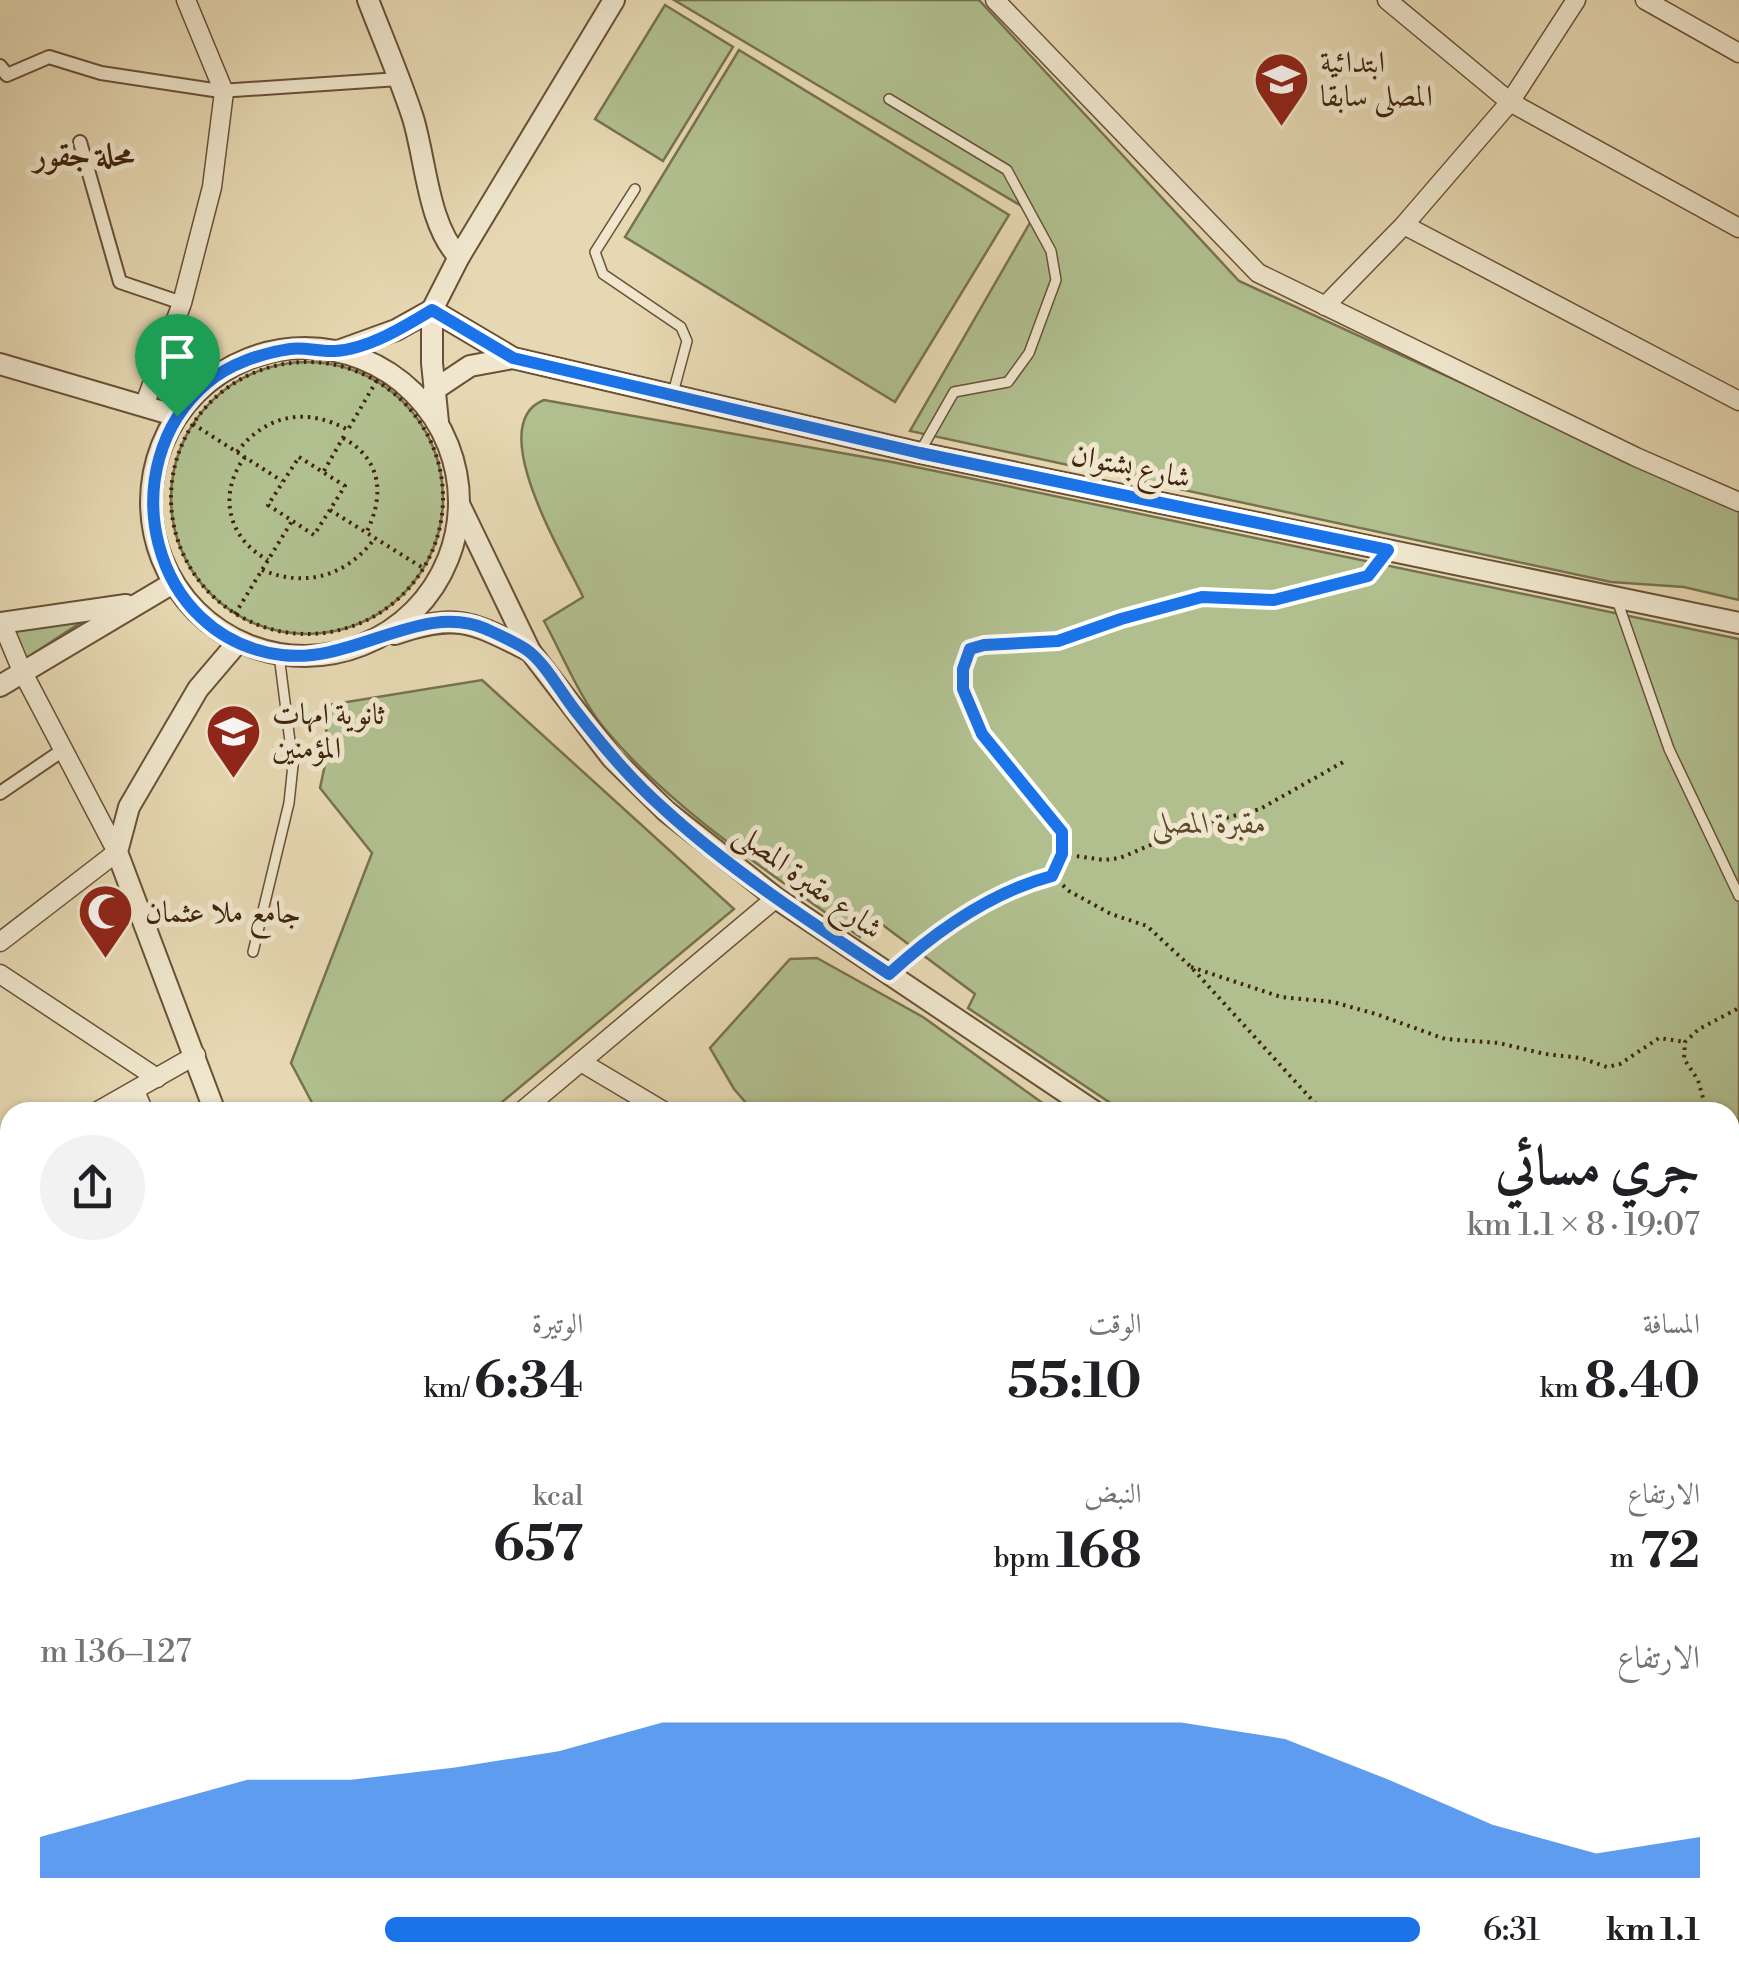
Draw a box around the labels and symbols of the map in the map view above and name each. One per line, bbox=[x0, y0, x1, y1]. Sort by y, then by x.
place label: ابتدائية المصلى سابقا bbox=[1320, 44, 1433, 118]
school or university icon: ابتدائية المصلى سابقا bbox=[1251, 49, 1311, 128]
district label: محلة جقور bbox=[31, 136, 135, 176]
pin bbox=[135, 314, 220, 417]
street label: شارع بشتوان bbox=[1067, 436, 1194, 503]
place label: ثانوية امهات المؤمنين bbox=[272, 696, 385, 768]
school or university icon: ثانوية امهات المؤمنين bbox=[203, 701, 263, 780]
park label: مقبرة المصلى bbox=[1151, 805, 1267, 845]
street label: شارع مقبرة المصلى bbox=[724, 815, 890, 952]
mosque icon: جامع ملا عثمان bbox=[76, 882, 136, 961]
place label: جامع ملا عثمان bbox=[145, 894, 301, 939]

